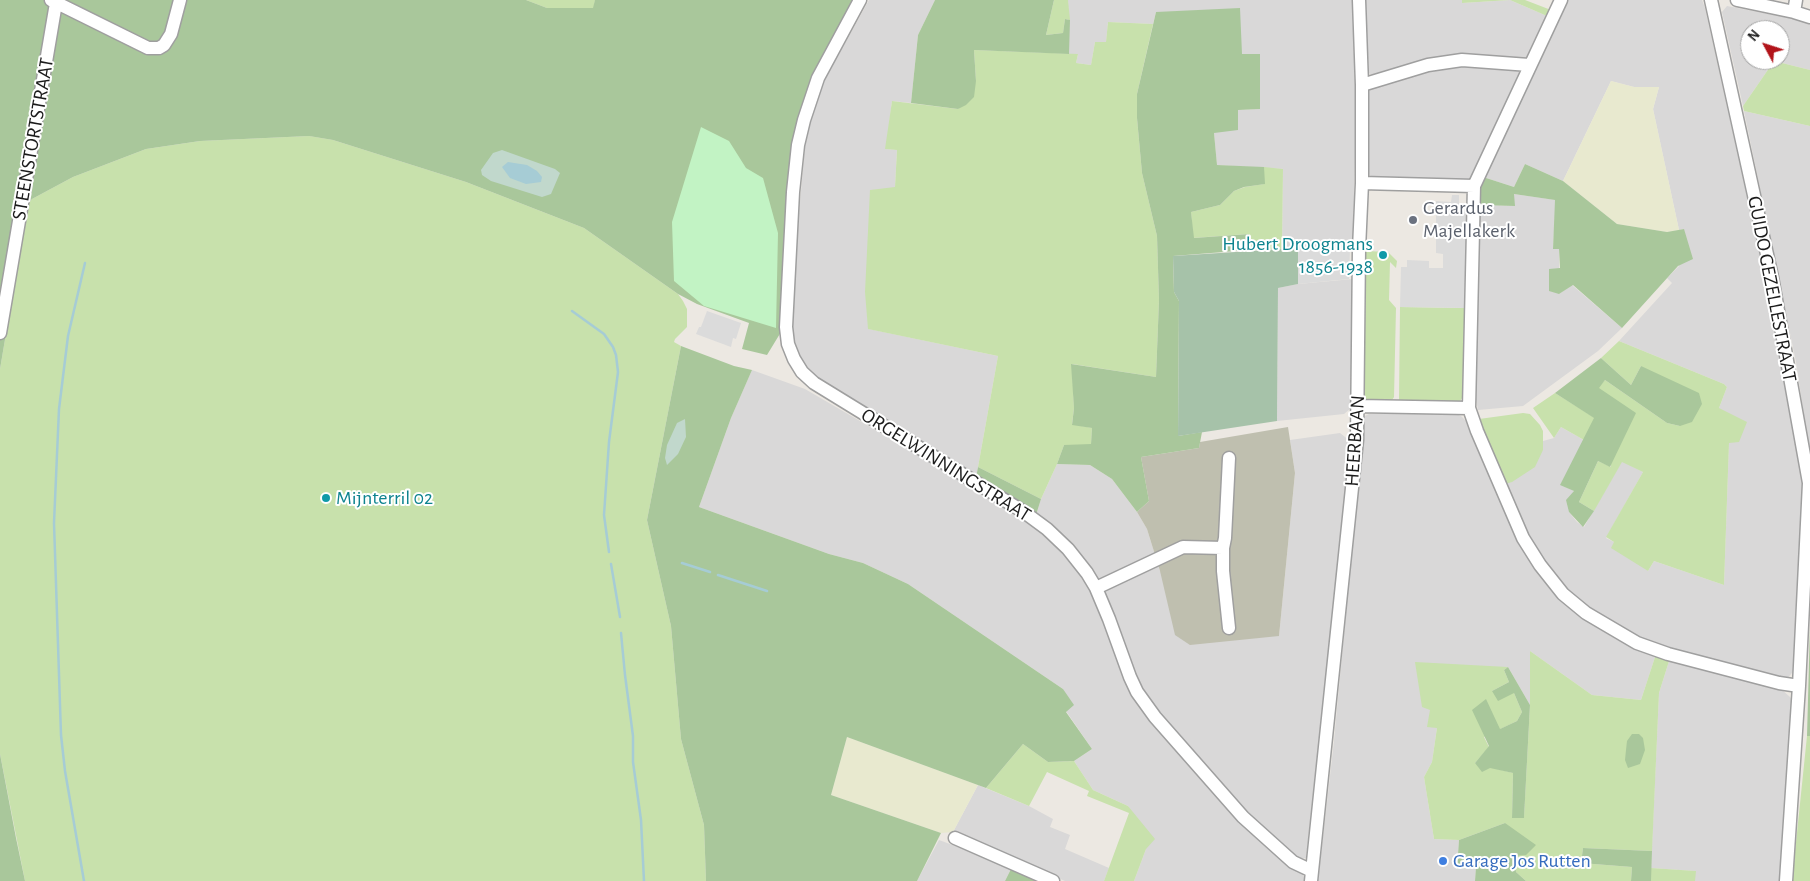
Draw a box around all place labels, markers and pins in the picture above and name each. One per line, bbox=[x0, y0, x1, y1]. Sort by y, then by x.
place label: Gerardus Majellakerk bbox=[1423, 196, 1515, 243]
marker: Gerardus Majellakerk bbox=[1407, 214, 1419, 226]
place label: Hubert Droogmans 1856-1938 bbox=[1222, 232, 1373, 279]
marker: Hubert Droogmans 1856-1938 bbox=[1377, 249, 1389, 261]
place label: Mijnterril 02 bbox=[336, 486, 433, 510]
marker: Mijnterril 02 bbox=[320, 492, 332, 504]
place label: Garage Jos Rutten bbox=[1453, 849, 1591, 873]
marker: Garage Jos Rutten bbox=[1437, 855, 1449, 867]

